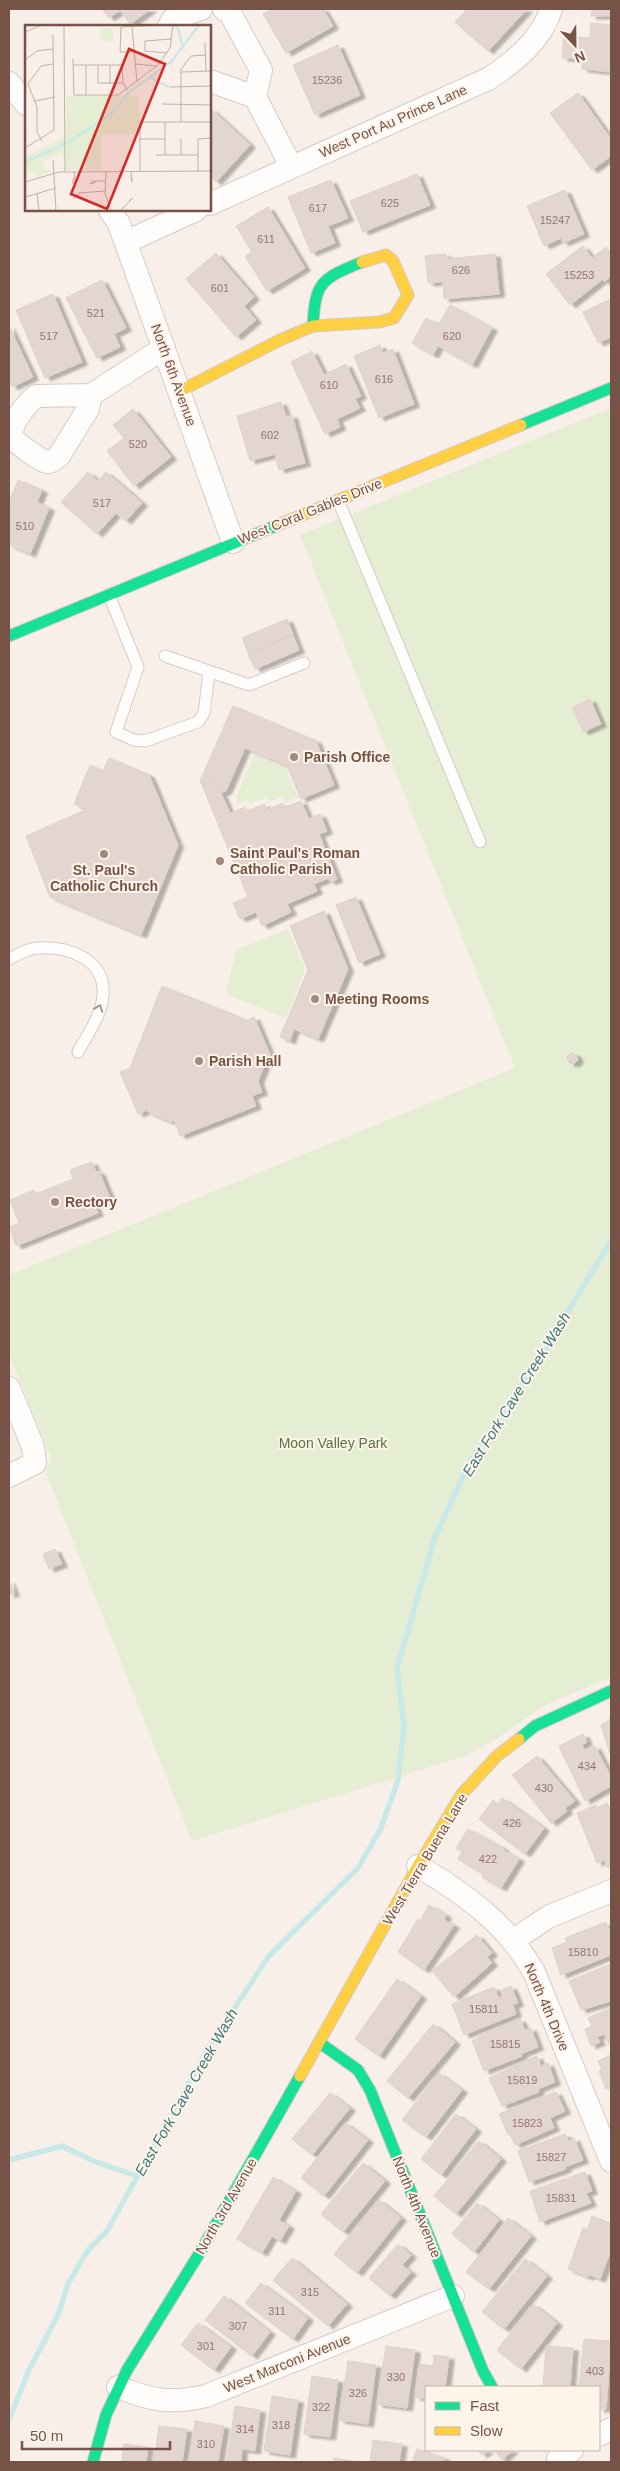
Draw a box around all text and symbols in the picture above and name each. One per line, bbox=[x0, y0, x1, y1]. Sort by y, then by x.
north arrow bbox=[550, 20, 600, 70]
inset map bbox=[25, 25, 211, 211]
text: N bbox=[572, 48, 588, 66]
house number: 15236 bbox=[312, 74, 342, 86]
street label: West Port Au Prince Lane bbox=[317, 81, 470, 161]
house number: 625 bbox=[381, 197, 399, 209]
house number: 617 bbox=[309, 202, 327, 214]
house number: 15247 bbox=[540, 214, 570, 226]
house number: 611 bbox=[257, 233, 275, 245]
house number: 626 bbox=[452, 264, 470, 276]
house number: 15253 bbox=[564, 269, 594, 281]
house number: 601 bbox=[211, 282, 229, 294]
house number: 521 bbox=[87, 307, 105, 319]
street label: North 6th Avenue bbox=[148, 322, 200, 429]
house number: 517 bbox=[40, 330, 58, 342]
house number: 620 bbox=[443, 330, 461, 342]
house number: 616 bbox=[375, 373, 393, 385]
house number: 610 bbox=[320, 379, 338, 391]
house number: 602 bbox=[261, 429, 279, 441]
house number: 520 bbox=[129, 438, 147, 450]
street label: West Coral Gables Drive bbox=[236, 475, 384, 547]
house number: 517 bbox=[93, 497, 111, 509]
house number: 510 bbox=[16, 520, 34, 532]
place label: Parish Office bbox=[304, 749, 391, 765]
marker: Parish Office bbox=[288, 751, 300, 763]
place label: Saint Paul's Roman Catholic Parish bbox=[230, 845, 360, 877]
marker: St. Paul's Catholic Church bbox=[98, 848, 110, 860]
marker: Saint Paul's Roman Catholic Parish bbox=[214, 855, 226, 867]
place label: St. Paul's Catholic Church bbox=[50, 862, 158, 894]
place label: Meeting Rooms bbox=[325, 991, 429, 1007]
marker: Meeting Rooms bbox=[309, 993, 321, 1005]
one-way arrow bbox=[94, 1004, 104, 1013]
place label: Parish Hall bbox=[209, 1053, 281, 1069]
marker: Parish Hall bbox=[193, 1055, 205, 1067]
place label: Rectory bbox=[65, 1194, 117, 1210]
marker: Rectory bbox=[49, 1196, 61, 1208]
water label: East Fork Cave Creek Wash bbox=[459, 1309, 573, 1479]
park label: Moon Valley Park bbox=[279, 1435, 388, 1451]
house number: 434 bbox=[578, 1760, 596, 1772]
house number: 430 bbox=[535, 1782, 553, 1794]
street label: West Tierra Buena Lane bbox=[379, 1790, 471, 1928]
house number: 426 bbox=[503, 1817, 521, 1829]
house number: 422 bbox=[479, 1853, 497, 1865]
house number: 15810 bbox=[568, 1946, 598, 1958]
street label: North 4th Drive bbox=[521, 1961, 573, 2054]
house number: 15811 bbox=[469, 2003, 499, 2015]
water label: East Fork Cave Creek Wash bbox=[131, 2006, 241, 2178]
house number: 15815 bbox=[490, 2038, 520, 2050]
house number: 15819 bbox=[507, 2074, 537, 2086]
house number: 15823 bbox=[512, 2117, 542, 2129]
house number: 15827 bbox=[536, 2151, 566, 2163]
street label: North 4th Avenue bbox=[389, 2154, 445, 2260]
street label: North 3rd Avenue bbox=[192, 2155, 260, 2257]
house number: 15831 bbox=[546, 2192, 576, 2204]
house number: 315 bbox=[301, 2286, 319, 2298]
house number: 311 bbox=[268, 2305, 286, 2317]
house number: 307 bbox=[229, 2320, 247, 2332]
street label: West Marconi Avenue bbox=[221, 2330, 353, 2396]
house number: 301 bbox=[197, 2340, 215, 2352]
house number: 403 bbox=[586, 2365, 604, 2377]
house number: 330 bbox=[387, 2371, 405, 2383]
legend bbox=[425, 2386, 600, 2451]
house number: 326 bbox=[349, 2387, 367, 2399]
text: Fast bbox=[470, 2397, 500, 2414]
house number: 322 bbox=[312, 2401, 330, 2413]
scale bar bbox=[22, 2418, 170, 2450]
house number: 318 bbox=[272, 2419, 290, 2431]
text: Slow bbox=[470, 2422, 503, 2439]
house number: 314 bbox=[236, 2423, 254, 2435]
text: 50 m bbox=[30, 2427, 63, 2444]
house number: 310 bbox=[197, 2438, 215, 2450]

